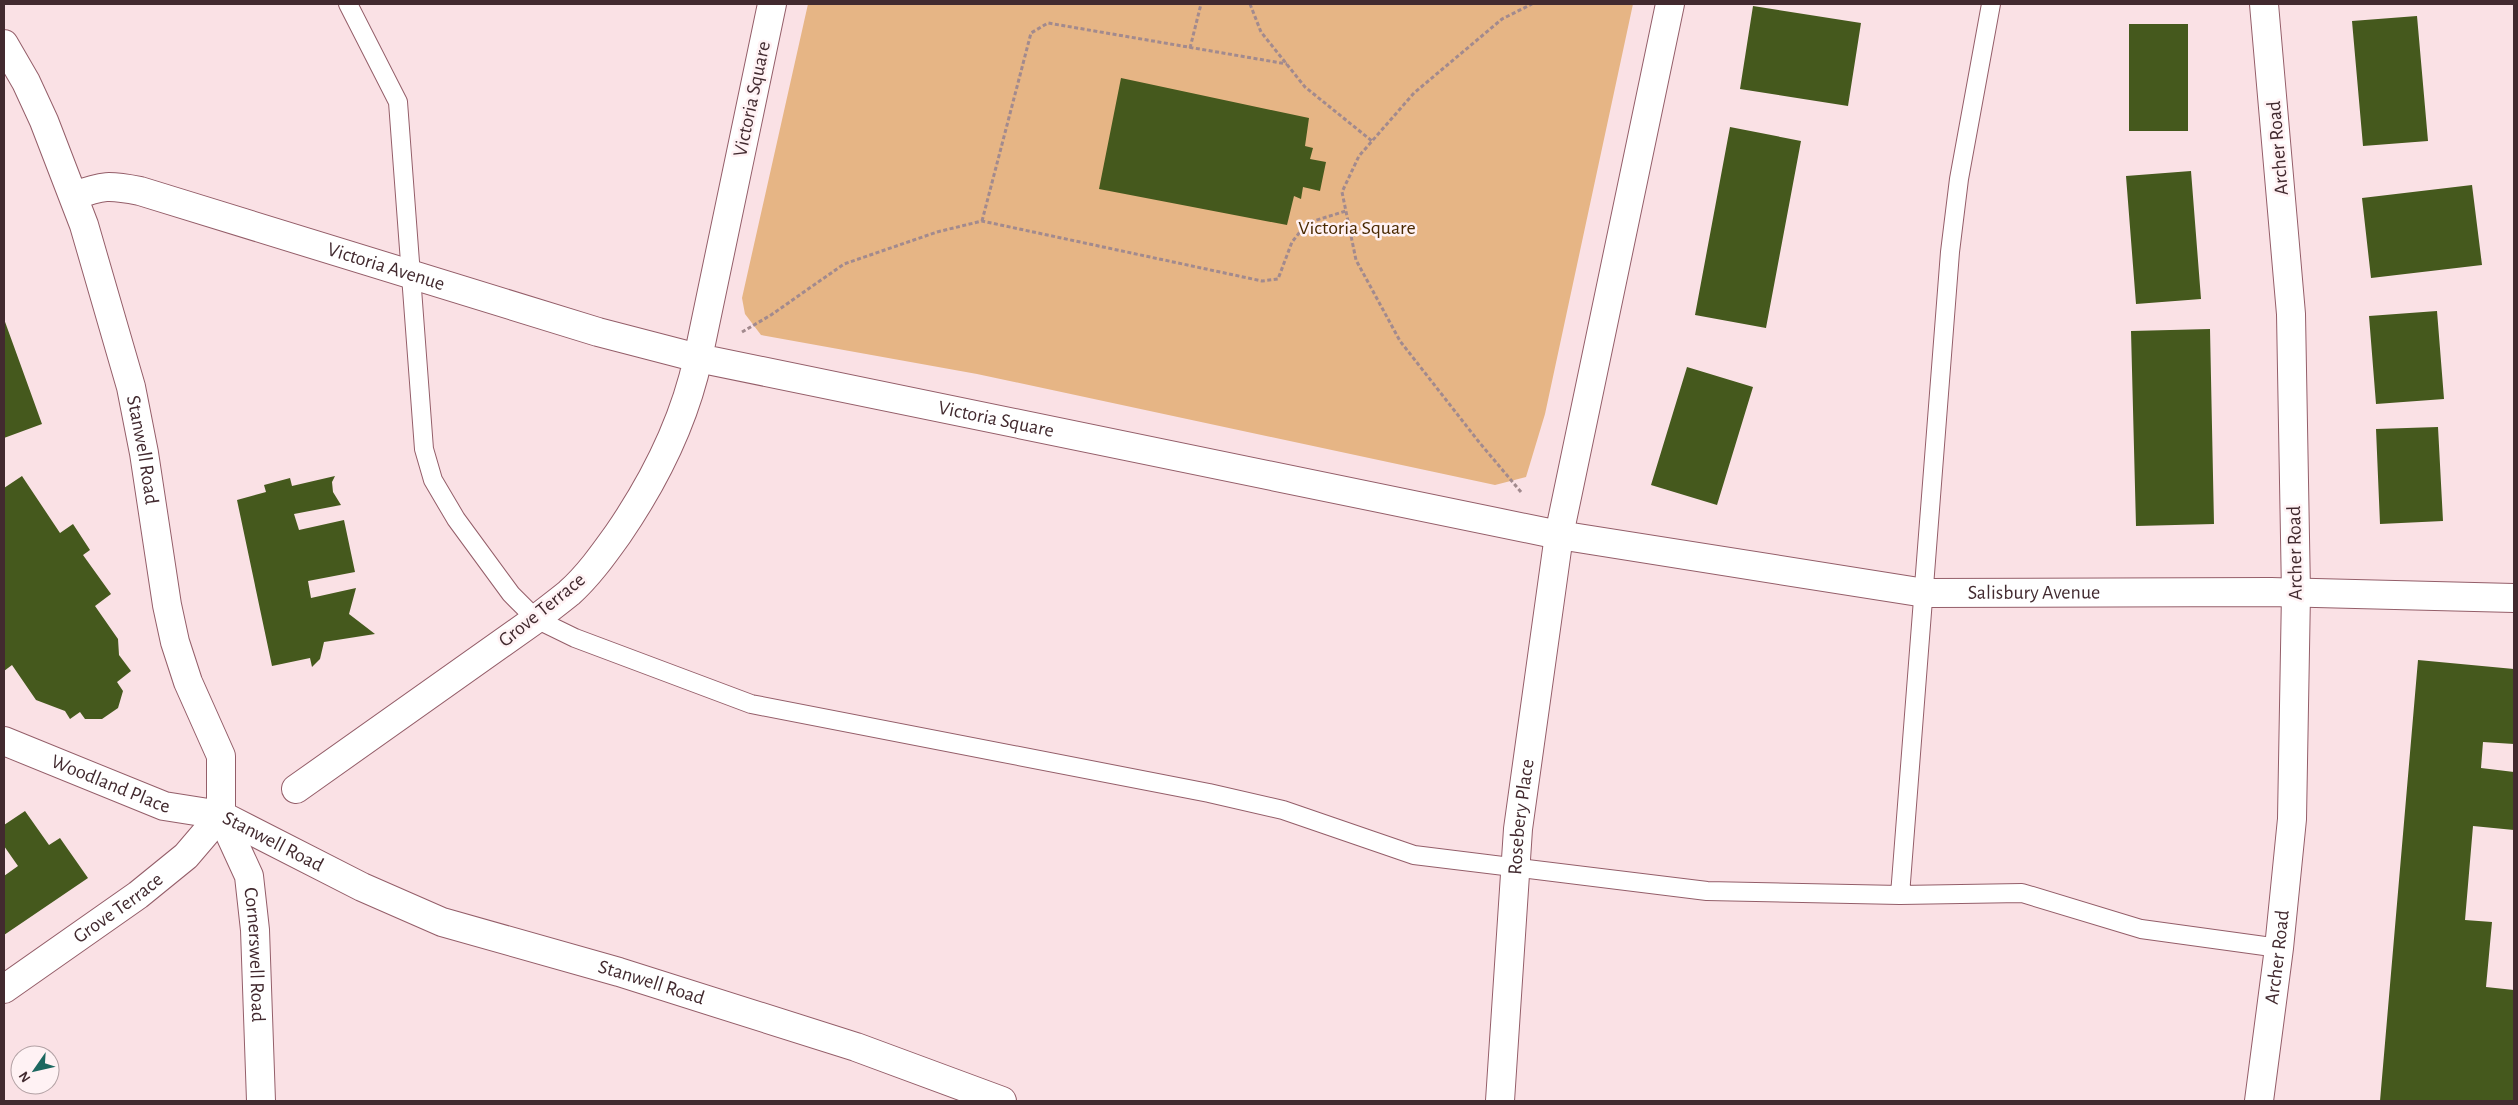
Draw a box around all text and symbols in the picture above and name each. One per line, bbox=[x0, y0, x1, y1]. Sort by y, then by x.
street label: Victoria Square bbox=[730, 39, 774, 159]
street label: Archer Road bbox=[2264, 100, 2292, 196]
park label: Victoria Square bbox=[1298, 218, 1416, 238]
street label: Victoria Avenue bbox=[325, 239, 447, 294]
street label: Stanwell Road bbox=[123, 394, 162, 506]
street label: Victoria Square bbox=[936, 398, 1056, 441]
street label: Archer Road bbox=[2284, 505, 2306, 601]
street label: Grove Terrace bbox=[495, 569, 589, 651]
street label: Salisbury Avenue bbox=[1968, 582, 2100, 603]
street label: Woodland Place bbox=[48, 751, 171, 817]
street label: Rosebery Place bbox=[1505, 758, 1538, 875]
street label: Stanwell Road bbox=[220, 808, 327, 876]
street label: Grove Terrace bbox=[70, 869, 167, 947]
street label: Cornerswell Road bbox=[240, 886, 268, 1022]
street label: Archer Road bbox=[2262, 909, 2293, 1006]
street label: Stanwell Road bbox=[596, 957, 707, 1008]
north arrow bbox=[10, 1045, 60, 1095]
text: N bbox=[17, 1069, 34, 1085]

